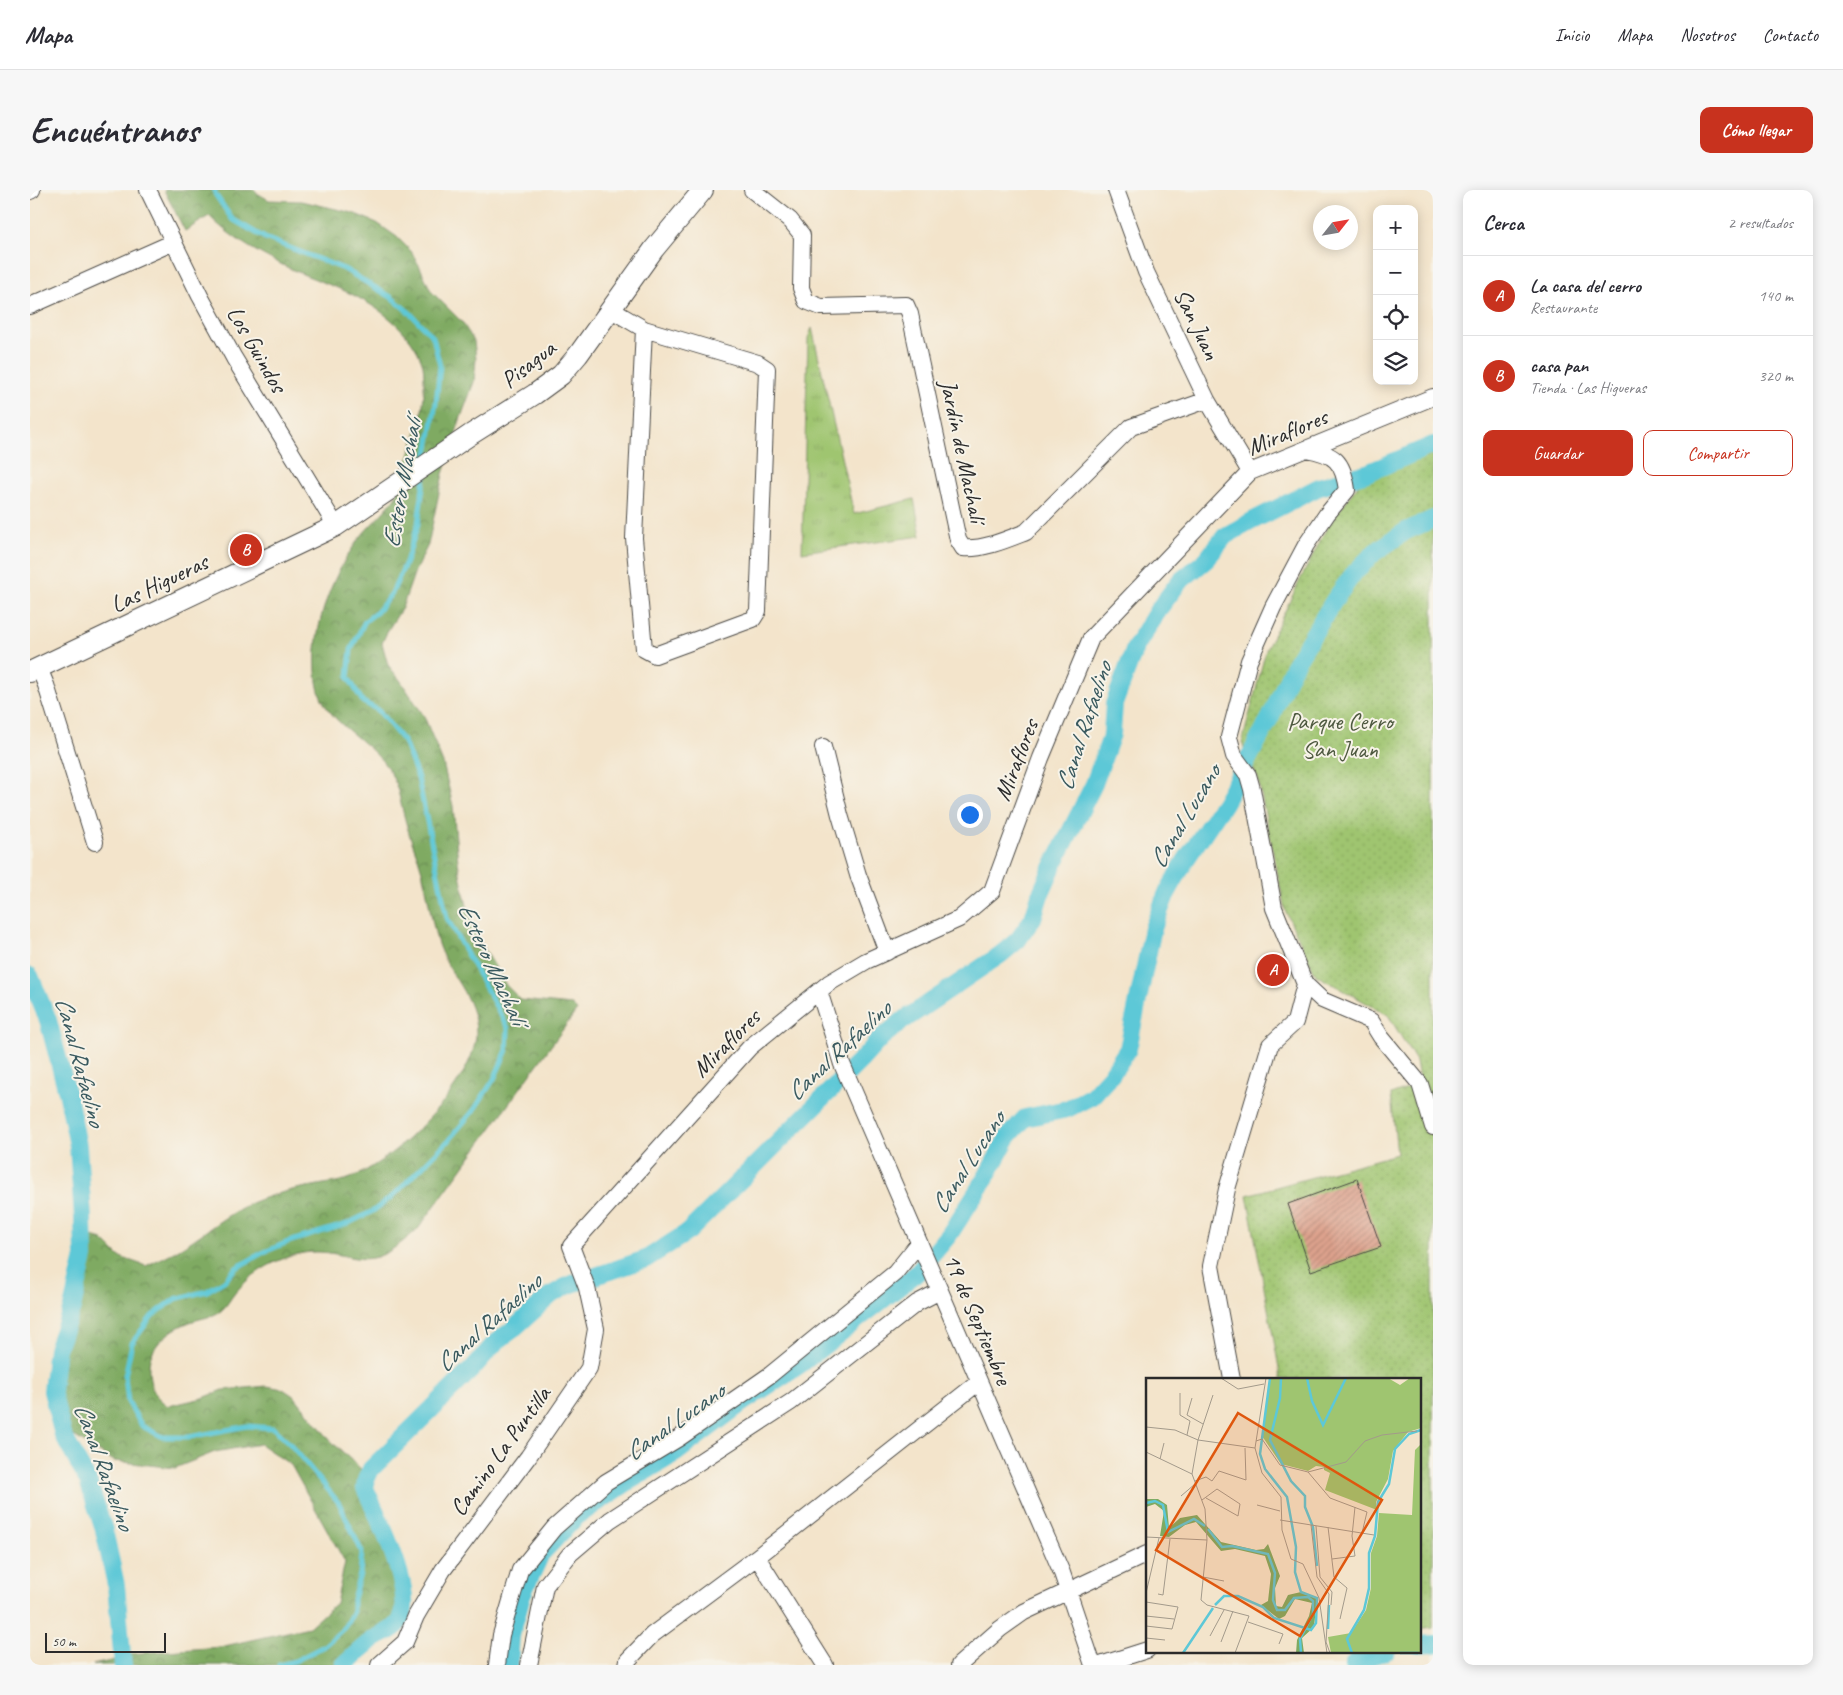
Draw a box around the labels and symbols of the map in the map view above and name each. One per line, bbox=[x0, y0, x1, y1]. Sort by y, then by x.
north arrow bbox=[1313, 205, 1358, 250]
street label: San Juan bbox=[1167, 284, 1227, 365]
street label: Los Guindos bbox=[220, 300, 295, 400]
street label: Pisagua bbox=[495, 332, 563, 395]
street label: Jardín de Machalí bbox=[933, 376, 994, 530]
street label: Miraflores bbox=[1242, 401, 1333, 462]
water label: Estero Machalí bbox=[375, 408, 431, 550]
pin: B bbox=[230, 531, 262, 569]
street label: Las Higueras bbox=[106, 545, 215, 619]
water label: Canal Rafaelino bbox=[1048, 655, 1121, 794]
park label: Parque Cerro San Juan bbox=[1287, 706, 1395, 764]
street label: Miraflores bbox=[987, 714, 1046, 805]
water label: Canal Lucano bbox=[1142, 756, 1230, 874]
your location bbox=[957, 802, 983, 828]
water label: Estero Machalí bbox=[450, 898, 538, 1037]
pin: A bbox=[1257, 951, 1289, 989]
water label: Canal Rafaelino bbox=[779, 992, 900, 1108]
water label: Canal Rafaelino bbox=[47, 993, 113, 1132]
street label: Miraflores bbox=[686, 1001, 768, 1083]
water label: Canal Lucano bbox=[923, 1102, 1015, 1219]
street label: 19 de Septiembre bbox=[937, 1249, 1020, 1391]
water label: Canal Rafaelino bbox=[429, 1264, 551, 1379]
water label: Canal Lucano bbox=[618, 1373, 734, 1468]
inset map bbox=[1146, 1378, 1420, 1652]
street label: Camino La Puntilla bbox=[443, 1379, 558, 1522]
water label: Canal Rafaelino bbox=[66, 1399, 143, 1537]
scale bar bbox=[45, 1630, 166, 1653]

